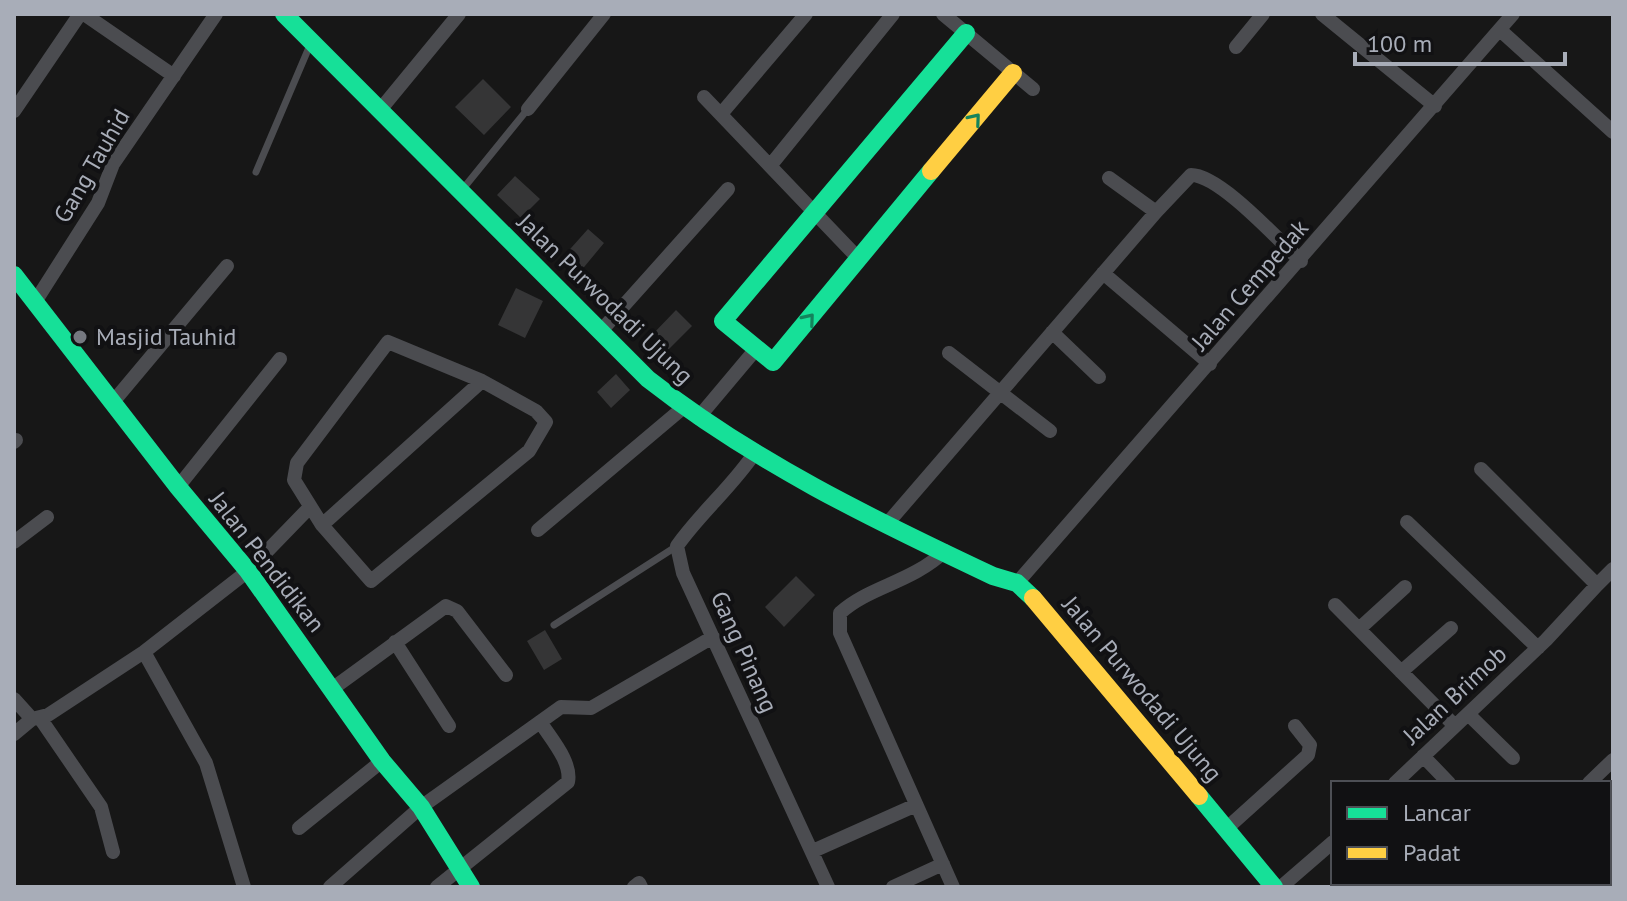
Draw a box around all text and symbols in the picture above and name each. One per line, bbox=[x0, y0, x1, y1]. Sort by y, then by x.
scale bar bbox=[1355, 16, 1565, 66]
text: 100 m bbox=[1367, 28, 1432, 59]
street label: Gang Tauhid bbox=[47, 103, 137, 228]
one-way arrow bbox=[965, 114, 980, 128]
street label: Jalan Purwodadi Ujung bbox=[510, 206, 700, 391]
street label: Jalan Cempedak bbox=[1184, 212, 1315, 357]
one-way arrow bbox=[799, 314, 814, 328]
place label: Masjid Tauhid bbox=[96, 321, 237, 352]
marker: Masjid Tauhid bbox=[71, 328, 89, 346]
street label: Jalan Pendidikan bbox=[202, 484, 332, 638]
street label: Gang Pinang bbox=[704, 586, 785, 717]
street label: Jalan Purwodadi Ujung bbox=[1055, 589, 1229, 788]
street label: Jalan Brimob bbox=[1395, 639, 1513, 751]
legend bbox=[1331, 781, 1611, 885]
text: Lancar bbox=[1403, 797, 1471, 828]
text: Padat bbox=[1403, 837, 1460, 868]

